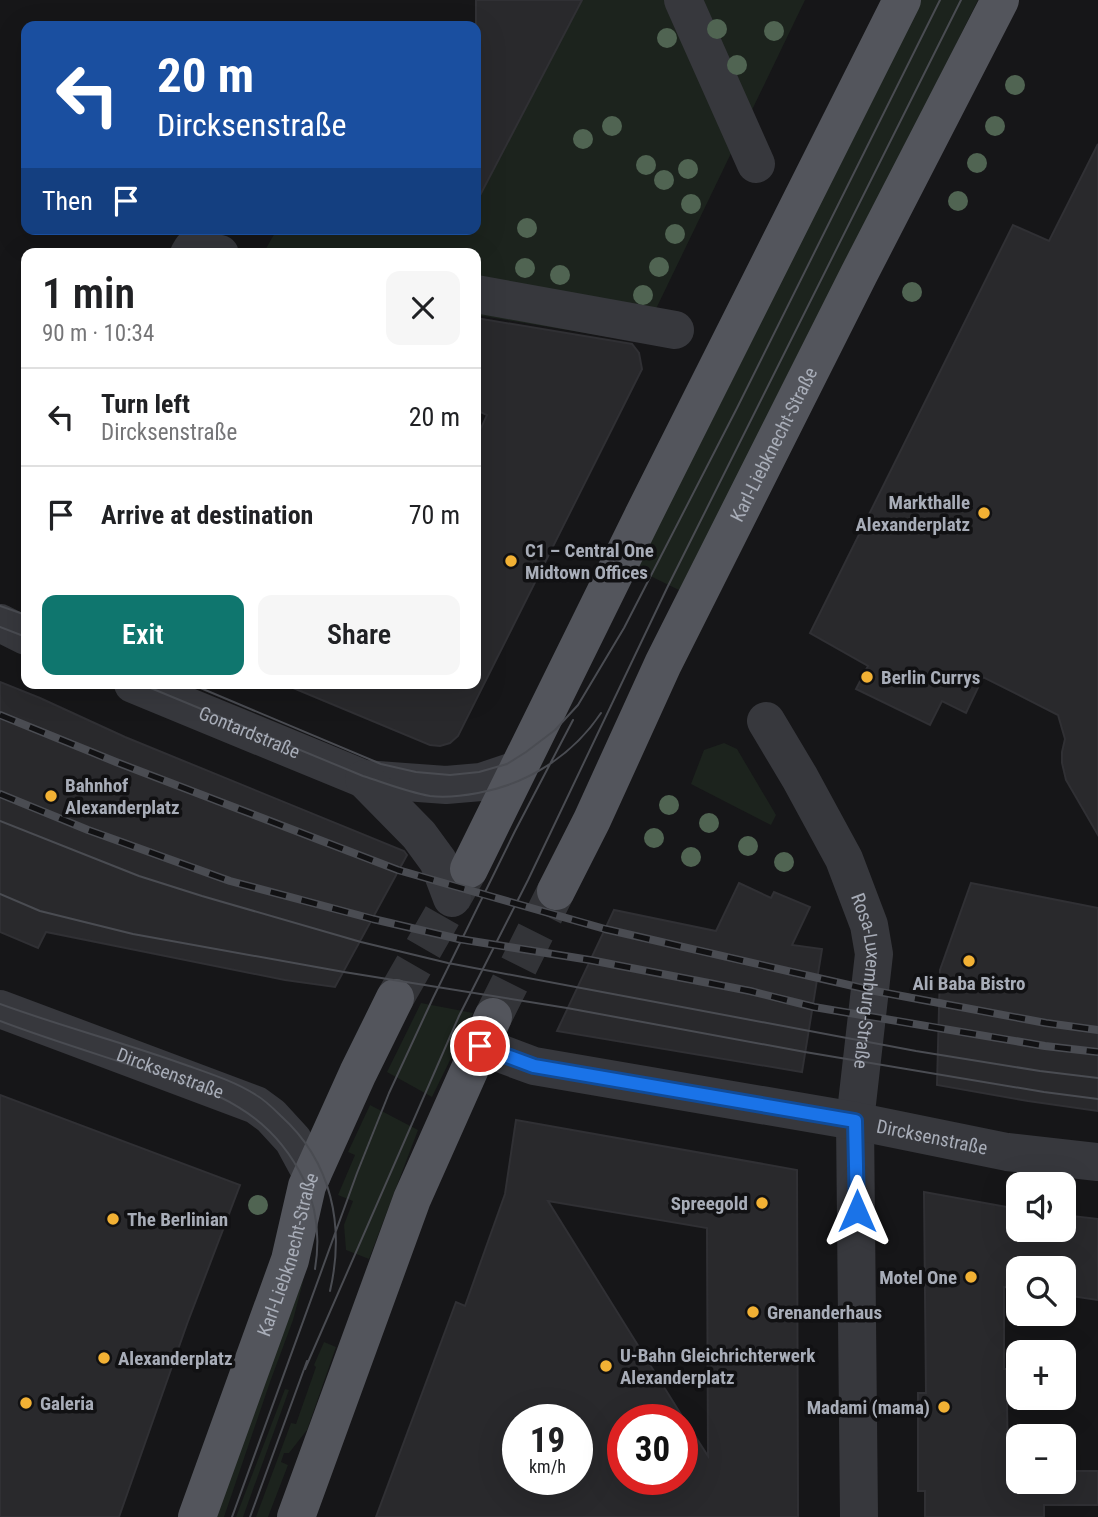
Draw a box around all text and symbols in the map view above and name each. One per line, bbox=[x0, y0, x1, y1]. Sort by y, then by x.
text: 20 m bbox=[157, 47, 254, 104]
icon: left bbox=[42, 49, 133, 140]
text: Dircksenstraße bbox=[157, 106, 347, 144]
icon: arrive bbox=[107, 182, 145, 220]
text: Then bbox=[42, 186, 93, 216]
text: 1 min bbox=[42, 269, 135, 318]
button: close bbox=[386, 271, 460, 345]
text: 90 m · 10:34 bbox=[42, 320, 154, 347]
street label: Karl-Liebknecht-Straße bbox=[725, 363, 822, 526]
text: Turn left bbox=[101, 389, 190, 419]
icon: left bbox=[42, 398, 80, 436]
text: 20 m bbox=[409, 402, 460, 432]
text: Dircksenstraße bbox=[101, 419, 237, 446]
place label: Markthalle Alexanderplatz bbox=[856, 491, 970, 536]
icon: arrive bbox=[42, 496, 80, 534]
text: Arrive at destination bbox=[101, 500, 313, 530]
text: 70 m bbox=[409, 500, 460, 530]
marker: Markthalle Alexanderplatz bbox=[976, 505, 992, 521]
place label: C1 – Central One Midtown Offices bbox=[525, 539, 654, 584]
marker: C1 – Central One Midtown Offices bbox=[503, 553, 519, 569]
button: Exit bbox=[42, 595, 244, 675]
button: Share bbox=[258, 595, 460, 675]
place label: Berlin Currys bbox=[881, 666, 980, 689]
marker: Berlin Currys bbox=[859, 669, 875, 685]
street label: Gontardstraße bbox=[195, 701, 303, 763]
place label: Bahnhof Alexanderplatz bbox=[65, 774, 179, 819]
marker: Bahnhof Alexanderplatz bbox=[43, 788, 59, 804]
street label: Rosa-Luxemburg-Straße bbox=[846, 890, 885, 1070]
marker: Ali Baba Bistro bbox=[961, 953, 977, 969]
place label: Ali Baba Bistro bbox=[913, 972, 1025, 995]
pin bbox=[450, 1016, 510, 1076]
icon: arrive bbox=[461, 1027, 499, 1065]
street label: Dircksenstraße bbox=[113, 1043, 227, 1104]
street label: Dircksenstraße bbox=[875, 1115, 990, 1160]
street label: Karl-Liebknecht-Straße bbox=[252, 1169, 324, 1340]
map controls bbox=[1006, 1172, 1076, 1494]
button: sound bbox=[1006, 1172, 1076, 1242]
position arrow bbox=[820, 1174, 894, 1248]
place label: Spreegold bbox=[671, 1192, 748, 1215]
marker: Spreegold bbox=[754, 1195, 770, 1211]
place label: The Berlinian bbox=[127, 1208, 228, 1231]
marker: The Berlinian bbox=[105, 1211, 121, 1227]
button: search bbox=[1006, 1256, 1076, 1326]
place label: Motel One bbox=[879, 1266, 957, 1289]
marker: Motel One bbox=[963, 1269, 979, 1285]
place label: Grenanderhaus bbox=[767, 1301, 882, 1324]
marker: Grenanderhaus bbox=[745, 1304, 761, 1320]
button: + bbox=[1006, 1340, 1076, 1410]
place label: U-Bahn Gleichrichterwerk Alexanderplatz bbox=[620, 1344, 816, 1389]
place label: Alexanderplatz bbox=[118, 1347, 232, 1370]
marker: Alexanderplatz bbox=[96, 1350, 112, 1366]
marker: U-Bahn Gleichrichterwerk Alexanderplatz bbox=[598, 1358, 614, 1374]
place label: Galeria bbox=[40, 1392, 94, 1415]
marker: Galeria bbox=[18, 1395, 34, 1411]
place label: Madami (mama) bbox=[807, 1396, 930, 1419]
marker: Madami (mama) bbox=[936, 1399, 952, 1415]
speed limit sign: 30 bbox=[607, 1404, 698, 1495]
text: 19 bbox=[530, 1420, 565, 1461]
button: − bbox=[1006, 1424, 1076, 1494]
text: km/h bbox=[529, 1456, 566, 1477]

